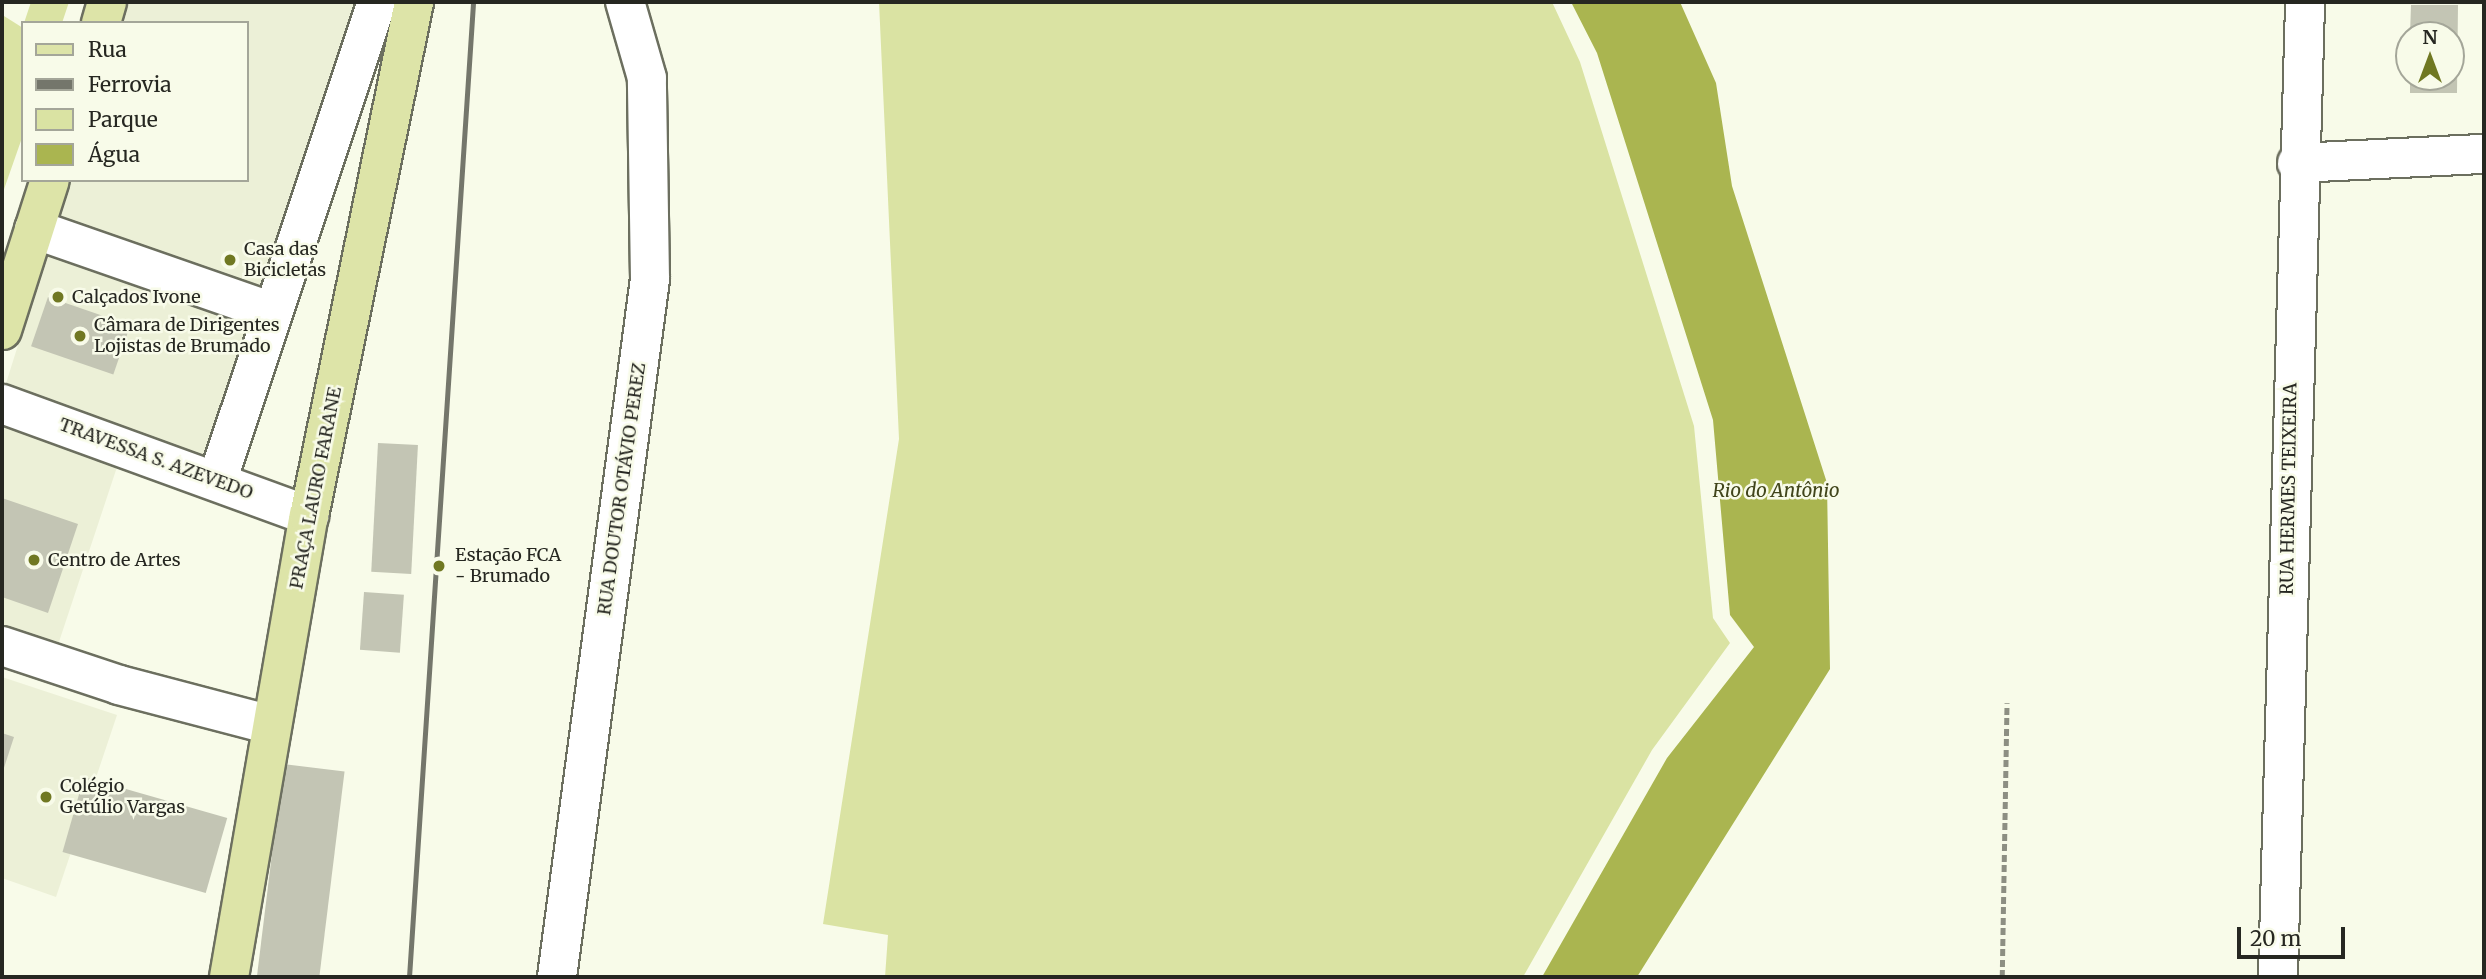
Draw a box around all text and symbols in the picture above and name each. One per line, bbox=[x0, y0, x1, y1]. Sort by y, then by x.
legend bbox=[21, 21, 248, 182]
north arrow bbox=[2395, 21, 2465, 91]
text: N bbox=[2422, 25, 2438, 49]
text: Rua bbox=[88, 36, 127, 63]
text: Ferrovia bbox=[88, 71, 172, 98]
text: Parque bbox=[88, 106, 158, 133]
text: Água bbox=[88, 141, 140, 168]
place label: Casa das Bicicletas bbox=[244, 239, 326, 282]
marker: Casa das Bicicletas bbox=[222, 252, 238, 268]
place label: Calçados Ivone bbox=[72, 286, 201, 308]
marker: Calçados Ivone bbox=[50, 289, 66, 305]
place label: Câmara de Dirigentes Lojistas de Brumado bbox=[94, 315, 279, 358]
marker: Câmara de Dirigentes Lojistas de Brumado bbox=[72, 328, 88, 344]
street label: RUA DOUTOR OTÁVIO PEREZ bbox=[594, 361, 650, 617]
street label: RUA HERMES TEIXEIRA bbox=[2276, 383, 2302, 595]
street label: PRAÇA LAURO FARANE bbox=[286, 385, 346, 591]
street label: TRAVESSA S. AZEVEDO bbox=[56, 414, 256, 504]
water label: Rio do Antônio bbox=[1712, 480, 1840, 502]
place label: Estação FCA - Brumado bbox=[455, 545, 561, 588]
place label: Centro de Artes bbox=[48, 549, 181, 571]
marker: Centro de Artes bbox=[26, 552, 42, 568]
marker: Estação FCA - Brumado bbox=[429, 556, 449, 576]
place label: Colégio Getúlio Vargas bbox=[60, 776, 185, 818]
marker: Colégio Getúlio Vargas bbox=[38, 789, 54, 805]
scale bar bbox=[2241, 912, 2350, 956]
text: 20 m bbox=[2250, 925, 2301, 952]

